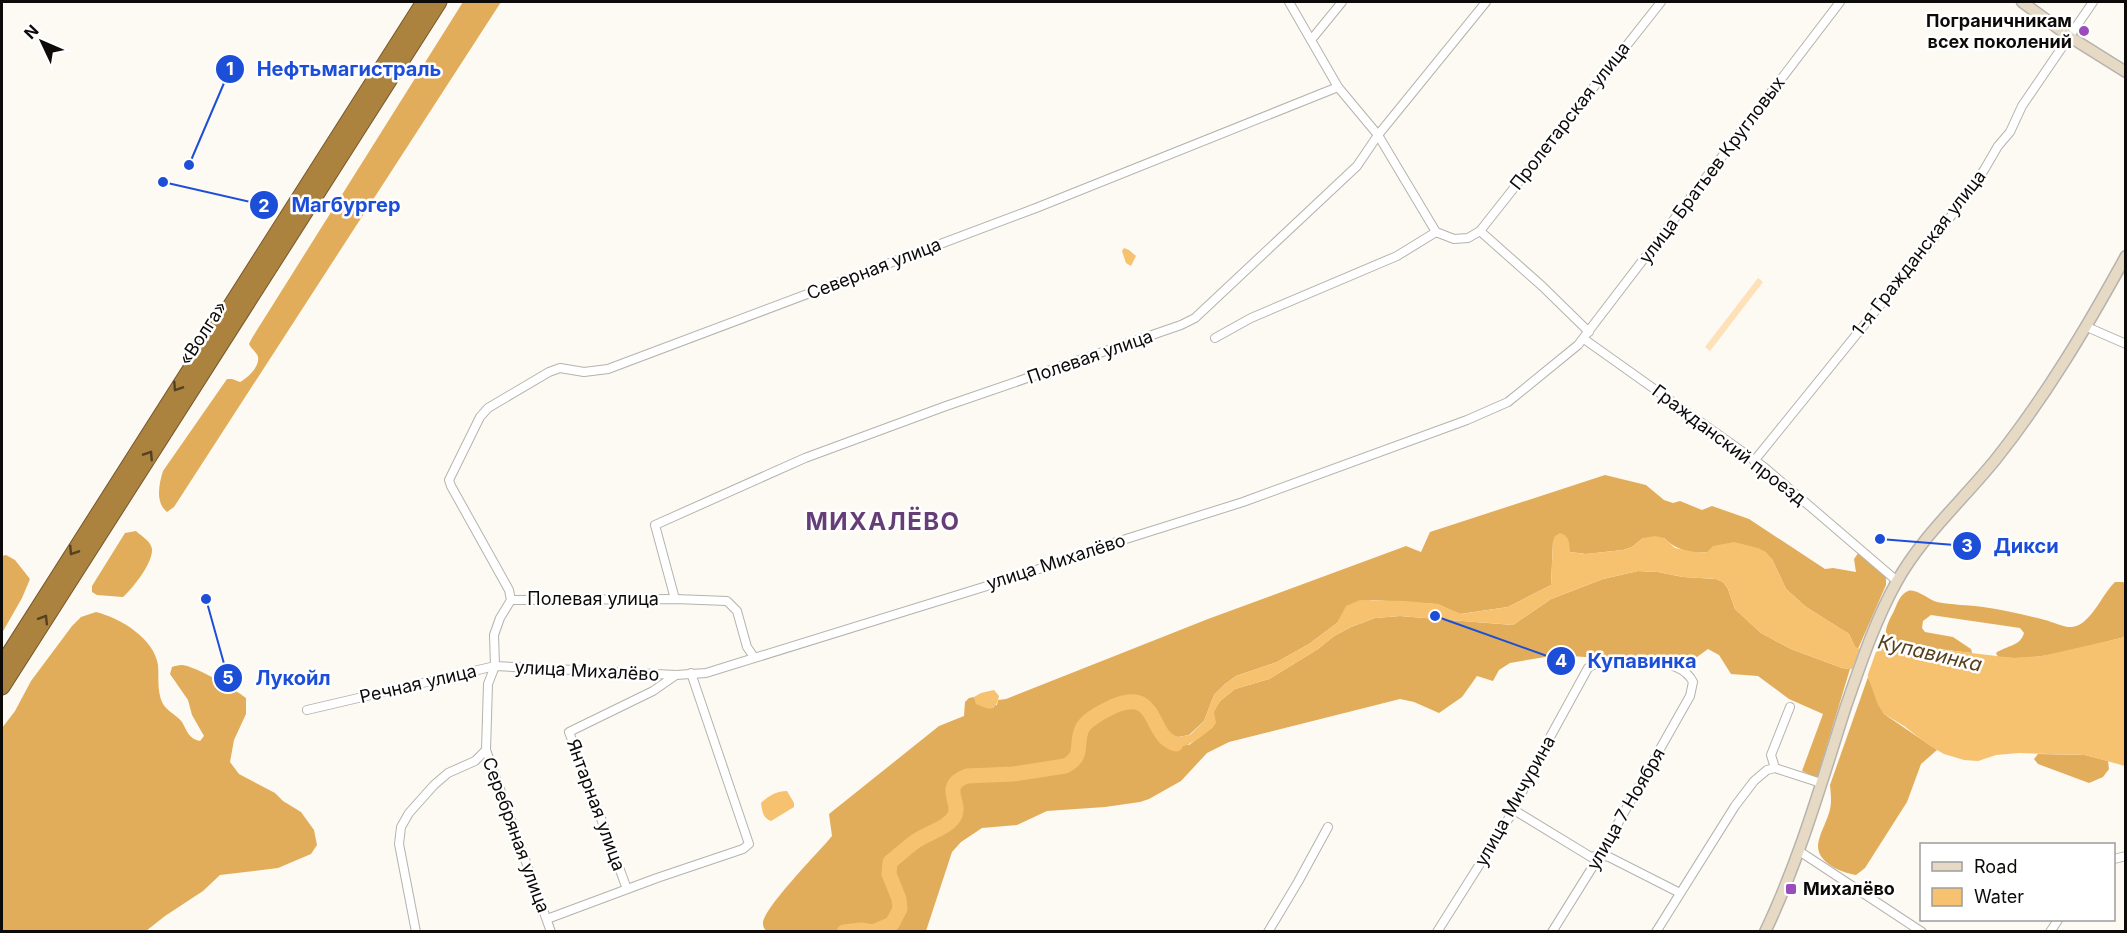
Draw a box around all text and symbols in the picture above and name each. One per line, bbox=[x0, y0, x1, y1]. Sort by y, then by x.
place label: Пограничникам всех поколений bbox=[1926, 10, 2072, 52]
north arrow bbox=[12, 12, 72, 72]
text: N bbox=[20, 20, 43, 43]
marker: Пограничникам всех поколений bbox=[2077, 24, 2091, 38]
street label: Пролетарская улица bbox=[1505, 38, 1634, 194]
callout: Нефтьмагистраль bbox=[215, 50, 453, 88]
text: Нефтьмагистраль bbox=[257, 57, 441, 81]
text: 1 bbox=[226, 58, 234, 79]
street label: улица Братьев Кругловых bbox=[1634, 72, 1789, 267]
street label: 1-я Гражданская улица bbox=[1847, 166, 1990, 340]
callout: Магбургер bbox=[249, 186, 413, 224]
text: Магбургер bbox=[291, 193, 401, 217]
text: 2 bbox=[258, 195, 270, 216]
street label: Северная улица bbox=[804, 233, 944, 304]
street label: «Волга» bbox=[174, 297, 231, 369]
street label: Полевая улица bbox=[1024, 325, 1155, 388]
street label: Гражданский проезд bbox=[1648, 380, 1810, 509]
one-way arrow bbox=[173, 381, 185, 391]
one-way arrow bbox=[142, 451, 153, 462]
district label: МИХАЛЁВО bbox=[805, 506, 961, 536]
callout: Дикси bbox=[1952, 527, 2071, 565]
street label: улица Михалёво bbox=[984, 529, 1128, 594]
text: Дикси bbox=[1993, 534, 2059, 558]
text: 3 bbox=[1961, 535, 1973, 556]
one-way arrow bbox=[68, 545, 80, 555]
street label: Полевая улица bbox=[527, 588, 659, 609]
one-way arrow bbox=[37, 615, 48, 626]
water label: Купавинка bbox=[1876, 629, 1984, 677]
callout: Купавинка bbox=[1546, 642, 1709, 680]
text: Купавинка bbox=[1587, 649, 1697, 673]
text: 4 bbox=[1555, 650, 1567, 671]
street label: улица Михалёво bbox=[514, 656, 660, 685]
callout: Лукойл bbox=[213, 659, 342, 697]
street label: Речная улица bbox=[357, 660, 478, 707]
text: Лукойл bbox=[255, 666, 331, 690]
text: 5 bbox=[222, 667, 234, 688]
street label: улица Мичурина bbox=[1470, 732, 1559, 870]
street label: Янтарная улица bbox=[563, 736, 630, 874]
street label: улица 7 Ноября bbox=[1582, 744, 1669, 873]
street label: Серебряная улица bbox=[479, 754, 554, 915]
legend bbox=[1920, 843, 2115, 921]
text: Road bbox=[1974, 856, 2017, 877]
place label: Михалёво bbox=[1803, 878, 1895, 899]
marker: Михалёво bbox=[1784, 882, 1798, 896]
text: Water bbox=[1974, 886, 2024, 907]

